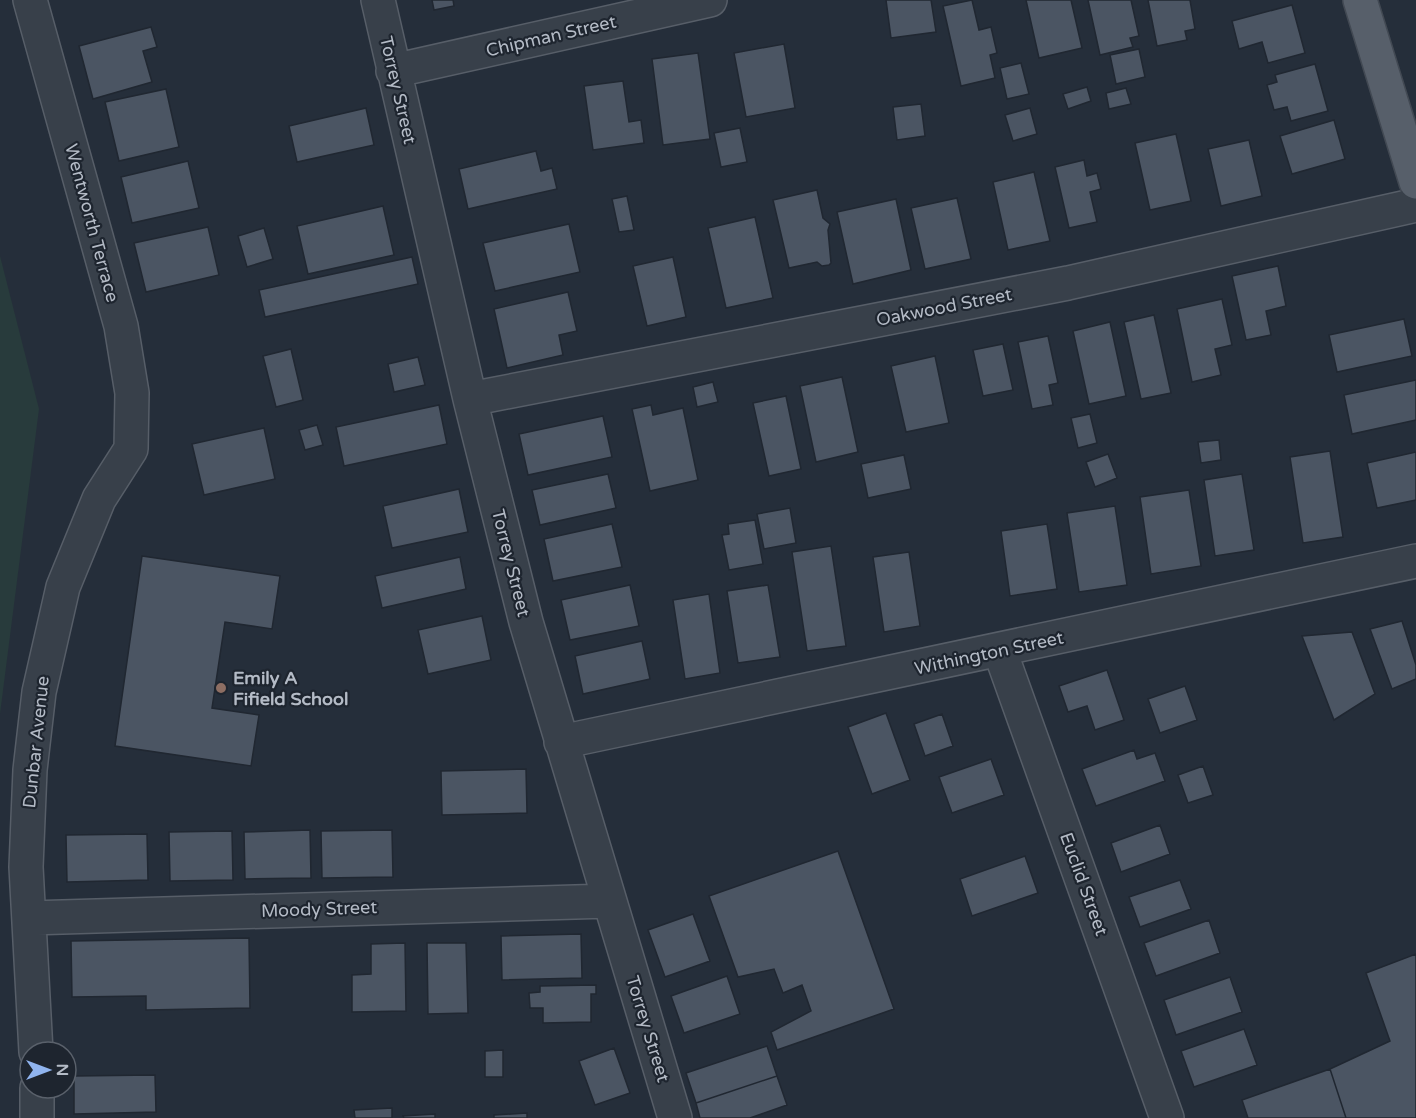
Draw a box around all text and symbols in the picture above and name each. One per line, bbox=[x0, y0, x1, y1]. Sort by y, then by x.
street label: Chipman Street bbox=[484, 10, 618, 62]
street label: Torrey Street bbox=[375, 34, 421, 146]
street label: Wentworth Terrace bbox=[60, 141, 124, 305]
street label: Oakwood Street bbox=[874, 283, 1014, 331]
street label: Torrey Street bbox=[487, 507, 535, 619]
street label: Withington Street bbox=[912, 626, 1066, 680]
place label: Emily A Fifield School bbox=[233, 667, 348, 710]
street label: Dunbar Avenue bbox=[18, 675, 54, 809]
marker: Emily A Fifield School bbox=[214, 681, 228, 695]
street label: Euclid Street bbox=[1055, 829, 1113, 939]
street label: Moody Street bbox=[261, 896, 378, 922]
street label: Torrey Street bbox=[621, 973, 675, 1085]
north arrow bbox=[18, 1040, 78, 1100]
text: N bbox=[52, 1064, 72, 1076]

